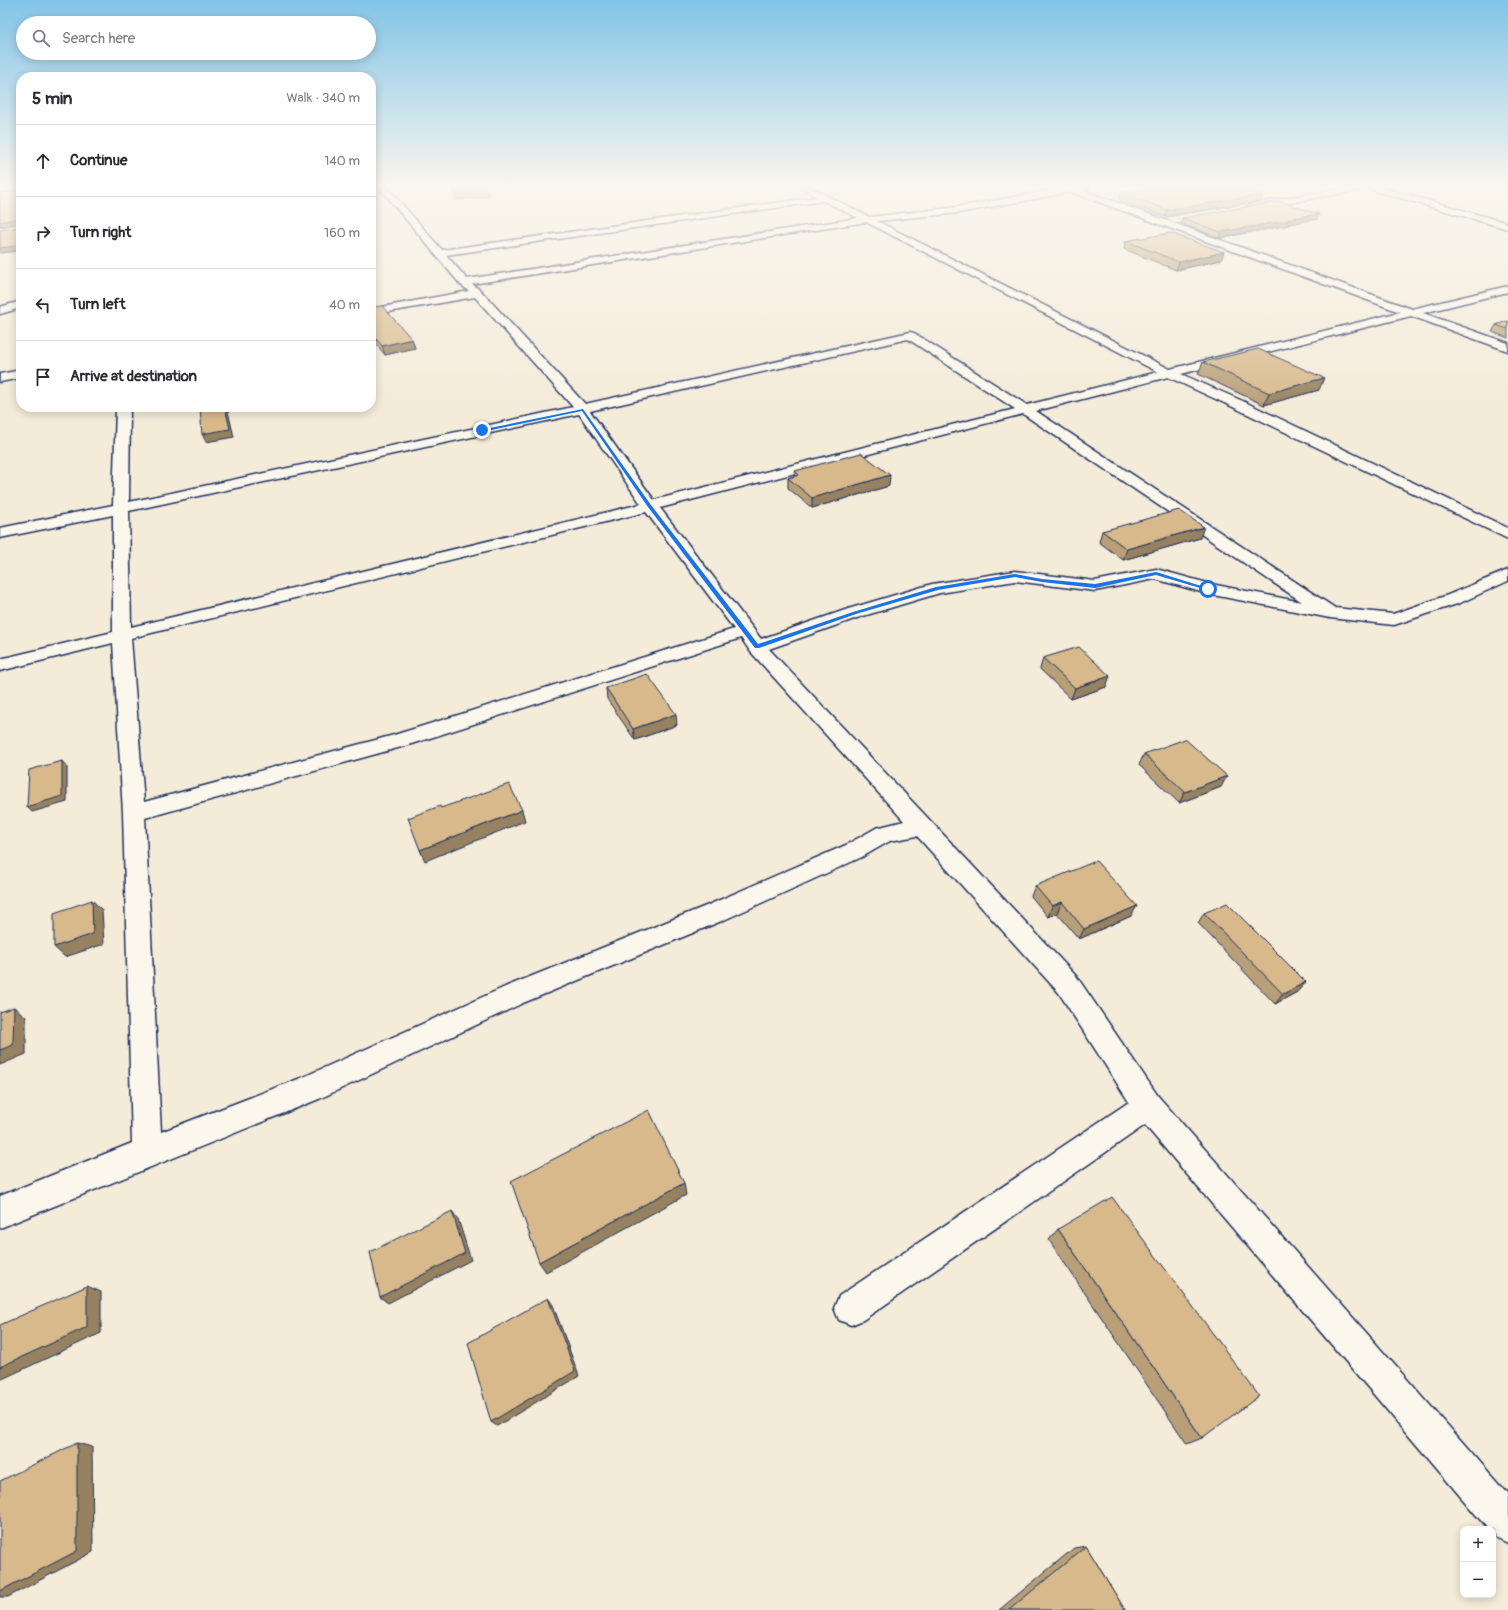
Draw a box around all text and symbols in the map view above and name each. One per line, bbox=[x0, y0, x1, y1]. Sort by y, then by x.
search box bbox=[16, 16, 376, 60]
icon: search bbox=[30, 27, 52, 49]
text: Search here bbox=[62, 29, 135, 48]
text: 5 min bbox=[32, 88, 72, 109]
text: Walk · 340 m bbox=[286, 90, 360, 106]
icon: ahead bbox=[32, 150, 54, 172]
text: Continue bbox=[70, 151, 128, 170]
text: 140 m bbox=[324, 153, 360, 169]
icon: right bbox=[32, 222, 54, 244]
text: Turn right bbox=[70, 223, 131, 242]
text: 160 m bbox=[324, 225, 360, 241]
icon: left bbox=[32, 294, 54, 316]
text: Turn left bbox=[70, 295, 126, 314]
text: 40 m bbox=[329, 297, 360, 313]
icon: arrive bbox=[32, 366, 54, 388]
text: Arrive at destination bbox=[70, 367, 197, 386]
route end bbox=[473, 421, 491, 439]
route start bbox=[1199, 580, 1217, 598]
map controls bbox=[1460, 1526, 1496, 1598]
button: + bbox=[1460, 1526, 1496, 1562]
button: − bbox=[1460, 1562, 1496, 1598]

